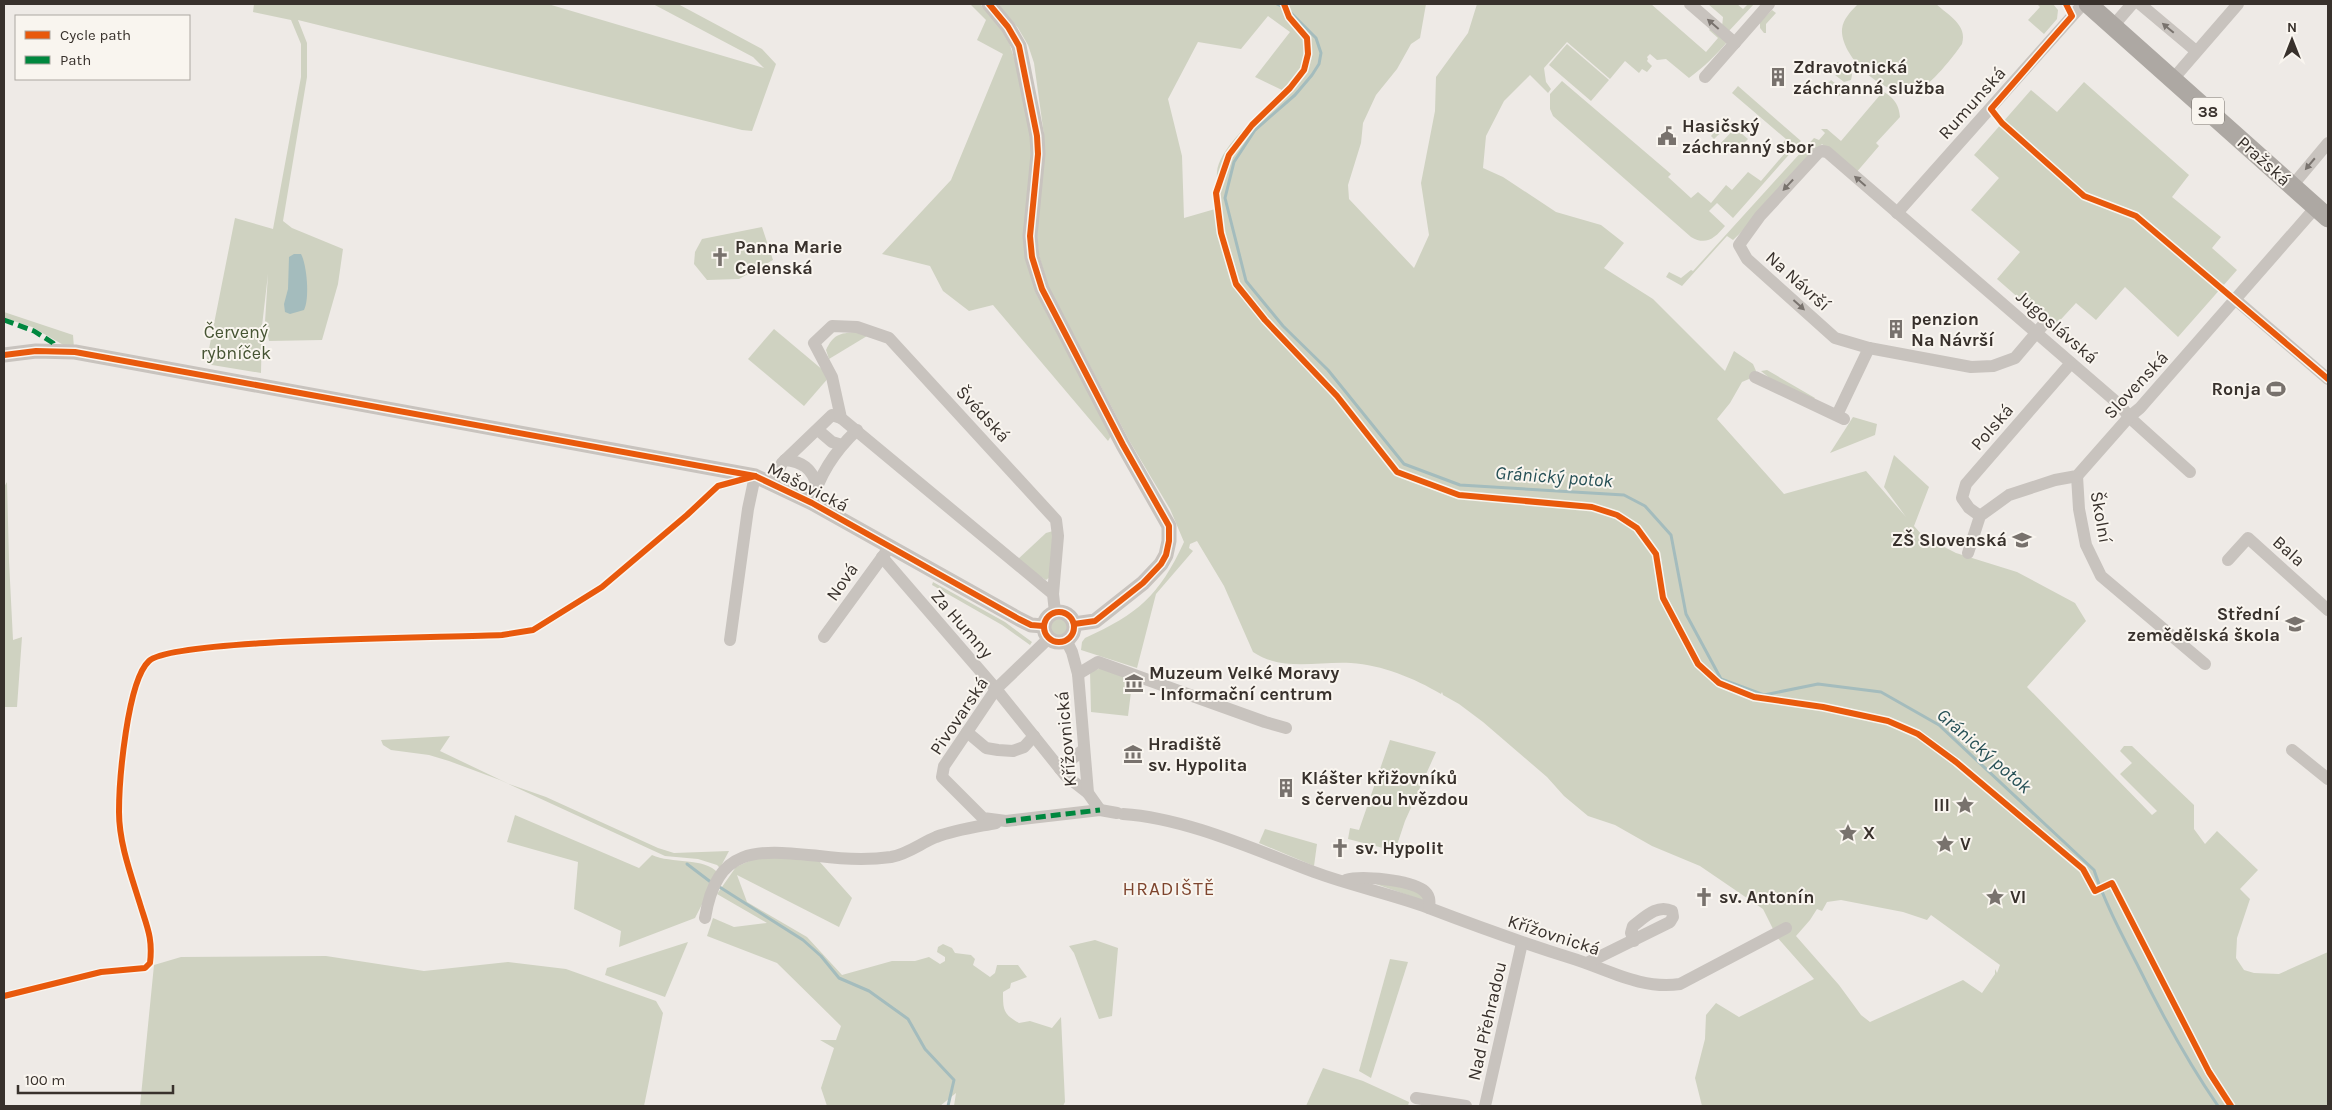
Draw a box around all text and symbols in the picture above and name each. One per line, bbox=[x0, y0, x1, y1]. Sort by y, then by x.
legend bbox=[15, 15, 190, 80]
north arrow bbox=[2267, 15, 2317, 65]
one-way arrow bbox=[1706, 18, 1719, 29]
text: N bbox=[2287, 19, 2297, 36]
one-way arrow bbox=[2162, 22, 2175, 33]
text: Cycle path bbox=[60, 26, 131, 44]
text: Path bbox=[60, 51, 91, 69]
place label: Zdravotnická záchranná služba bbox=[1793, 56, 1945, 99]
street label: Rumunská bbox=[1934, 62, 2010, 144]
building icon: Zdravotnická záchranná služba bbox=[1767, 66, 1789, 88]
road number: 38 bbox=[2192, 98, 2224, 124]
place label: Hasičský záchranný sbor bbox=[1682, 115, 1814, 158]
public building icon: Hasičský záchranný sbor bbox=[1656, 125, 1678, 147]
street label: Pražská bbox=[2233, 131, 2295, 191]
one-way arrow bbox=[2305, 158, 2316, 171]
one-way arrow bbox=[1855, 175, 1867, 187]
one-way arrow bbox=[1782, 179, 1794, 191]
place label: Panna Marie Celenská bbox=[735, 236, 842, 279]
church icon: Panna Marie Celenská bbox=[709, 246, 731, 268]
street label: Na Návrší bbox=[1761, 246, 1835, 316]
street label: Jugoslávská bbox=[2012, 286, 2102, 368]
one-way arrow bbox=[1792, 299, 1804, 311]
place label: penzion Na Návrší bbox=[1911, 308, 1995, 351]
building icon: penzion Na Návrší bbox=[1885, 318, 1907, 340]
park label: Červený rybníček bbox=[201, 321, 271, 364]
street label: Slovenská bbox=[2099, 347, 2173, 423]
place label: Ronja bbox=[2211, 378, 2261, 400]
sports icon: Ronja bbox=[2265, 378, 2287, 400]
street label: Švédská bbox=[951, 381, 1015, 447]
street label: Polská bbox=[1966, 399, 2018, 455]
street label: Mašovická bbox=[764, 457, 852, 517]
water label: Gránický potok bbox=[1494, 462, 1614, 492]
street label: Školní bbox=[2086, 489, 2116, 545]
place label: ZŠ Slovenská bbox=[1892, 529, 2007, 551]
school or university icon: ZŠ Slovenská bbox=[2011, 529, 2033, 551]
street label: Bala bbox=[2268, 531, 2310, 571]
street label: Nová bbox=[821, 559, 863, 605]
street label: Za Humny bbox=[926, 585, 998, 663]
place label: Střední zemědělská škola bbox=[2127, 603, 2281, 646]
school or university icon: Střední zemědělská škola bbox=[2284, 613, 2306, 635]
place label: Muzeum Velké Moravy - Informační centrum bbox=[1149, 662, 1339, 705]
museum icon: Muzeum Velké Moravy - Informační centrum bbox=[1123, 672, 1145, 694]
street label: Pivovarská bbox=[925, 673, 993, 759]
street label: Křížovnická bbox=[1051, 690, 1081, 788]
water label: Gránický potok bbox=[1932, 704, 2036, 798]
place label: Hradiště sv. Hypolita bbox=[1148, 733, 1247, 776]
museum icon: Hradiště sv. Hypolita bbox=[1122, 743, 1144, 765]
place label: Klášter křižovníků s červenou hvězdou bbox=[1301, 767, 1469, 810]
building icon: Klášter křižovníků s červenou hvězdou bbox=[1275, 777, 1297, 799]
place label: III bbox=[1934, 794, 1950, 816]
place icon: III bbox=[1954, 794, 1976, 816]
place icon: X bbox=[1837, 822, 1859, 844]
place label: X bbox=[1863, 822, 1875, 844]
place icon: V bbox=[1934, 833, 1956, 855]
place label: V bbox=[1960, 833, 1971, 855]
church icon: sv. Hypolit bbox=[1329, 837, 1351, 859]
place label: sv. Hypolit bbox=[1355, 837, 1444, 859]
district label: HRADIŠTĚ bbox=[1123, 878, 1215, 900]
church icon: sv. Antonín bbox=[1693, 886, 1715, 908]
place label: sv. Antonín bbox=[1719, 886, 1814, 908]
place icon: VI bbox=[1984, 886, 2006, 908]
place label: VI bbox=[2010, 886, 2026, 908]
street label: Křížovnická bbox=[1505, 910, 1603, 960]
street label: Nad Přehradou bbox=[1463, 959, 1511, 1083]
scale bar bbox=[18, 1062, 172, 1094]
text: 100 m bbox=[25, 1071, 65, 1089]

